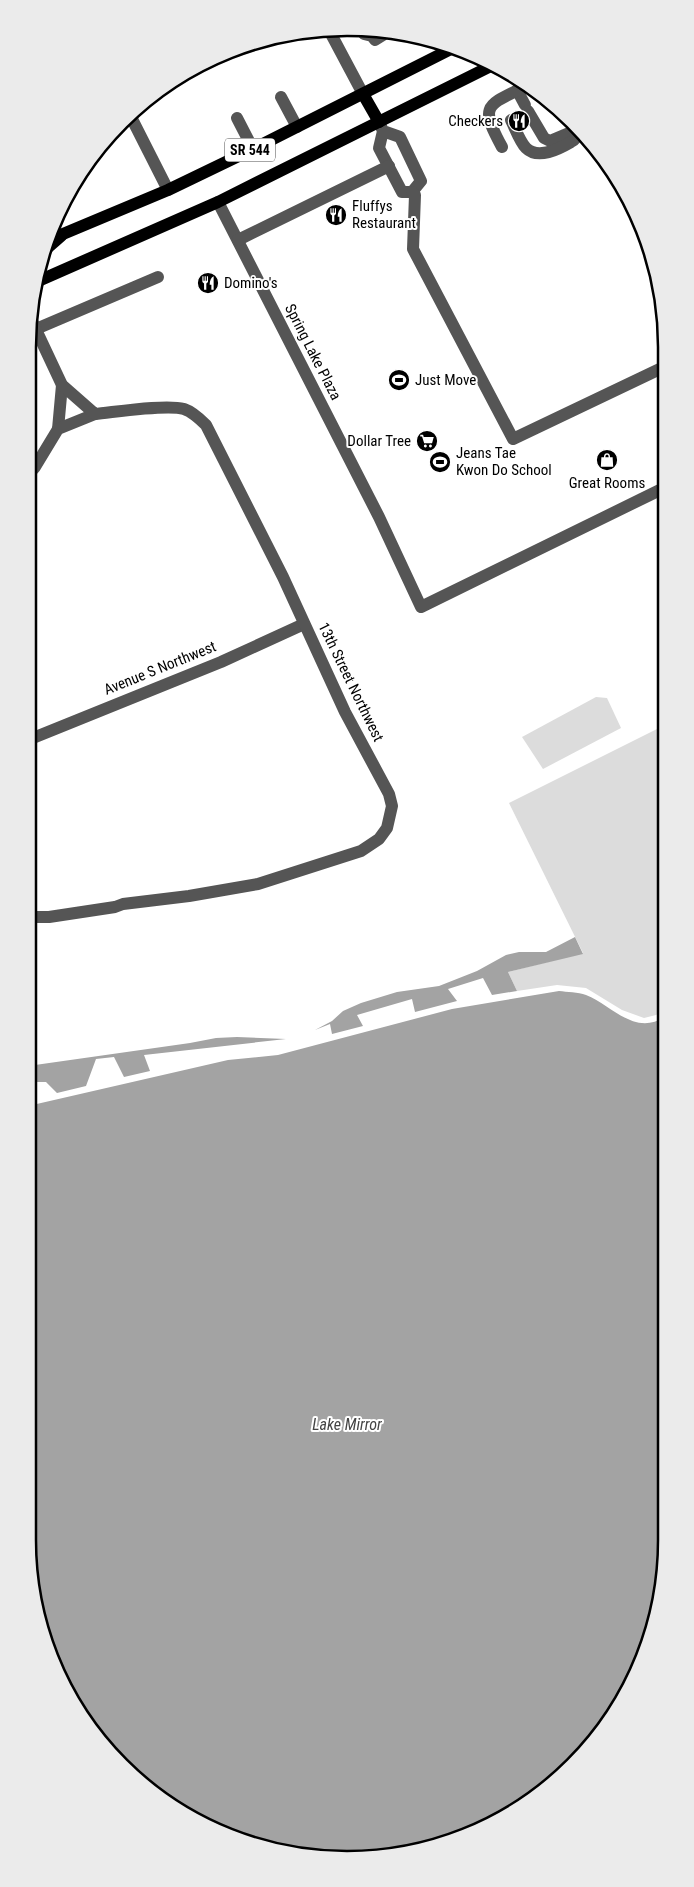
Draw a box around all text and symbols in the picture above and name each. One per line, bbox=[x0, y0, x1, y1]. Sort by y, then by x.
restaurant icon: Checkers bbox=[507, 109, 531, 133]
place label: Checkers bbox=[448, 112, 503, 130]
road number: SR 544 bbox=[225, 138, 275, 162]
place label: Fluffys Restaurant bbox=[352, 197, 416, 232]
restaurant icon: Fluffys Restaurant bbox=[324, 203, 348, 227]
restaurant icon: Domino's bbox=[196, 271, 220, 295]
place label: Domino's bbox=[224, 274, 278, 292]
street label: Spring Lake Plaza bbox=[281, 301, 345, 403]
sports icon: Just Move bbox=[387, 368, 411, 392]
place label: Just Move bbox=[415, 371, 476, 389]
supermarket icon: Dollar Tree bbox=[415, 429, 439, 453]
place label: Dollar Tree bbox=[347, 432, 411, 450]
place label: Jeans Tae Kwon Do School bbox=[456, 444, 552, 479]
shop icon: Great Rooms bbox=[595, 448, 619, 472]
sports icon: Jeans Tae Kwon Do School bbox=[428, 450, 452, 474]
place label: Great Rooms bbox=[569, 474, 645, 492]
street label: 13th Street Northwest bbox=[314, 620, 388, 744]
street label: Avenue S Northwest bbox=[101, 637, 219, 699]
water label: Lake Mirror bbox=[312, 1415, 383, 1434]

